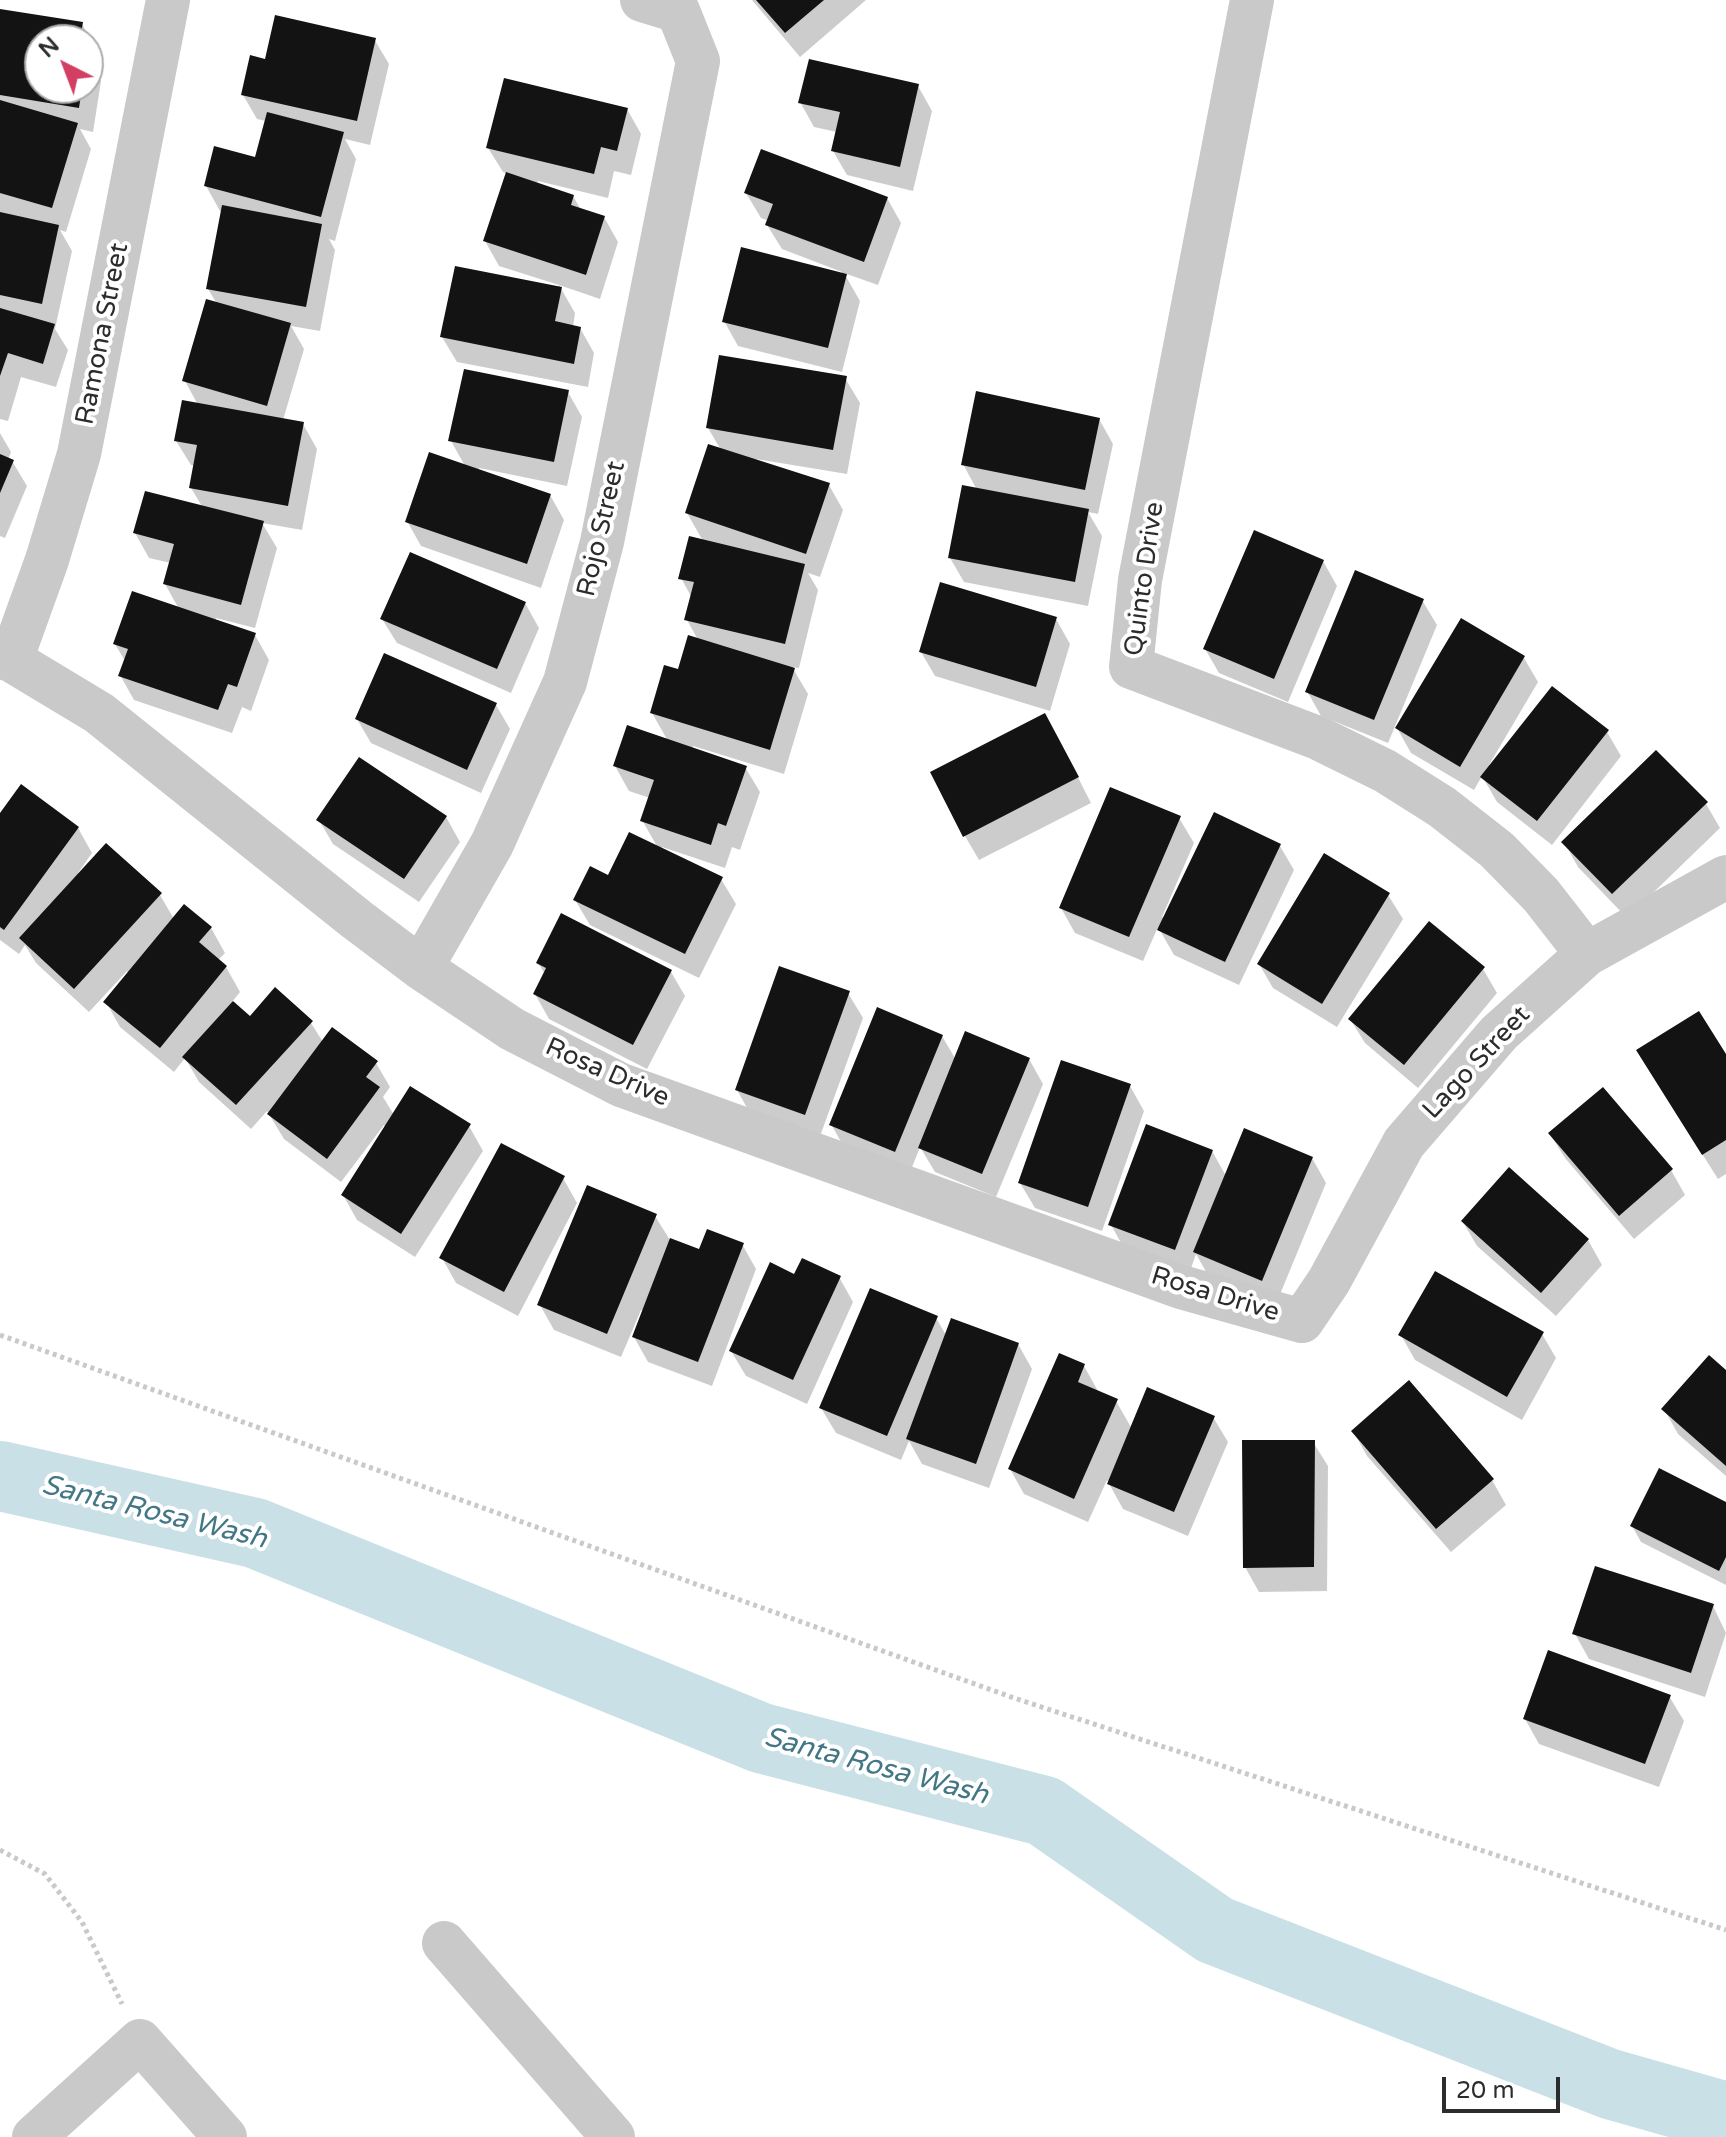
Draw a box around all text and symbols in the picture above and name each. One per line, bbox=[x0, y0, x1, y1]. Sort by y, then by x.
north arrow bbox=[24, 24, 104, 104]
text: N bbox=[34, 32, 65, 63]
street label: Ramona Street bbox=[70, 241, 136, 427]
street label: Rojo Street bbox=[571, 458, 633, 600]
street label: Quinto Drive bbox=[1119, 500, 1171, 658]
street label: Lago Street bbox=[1417, 1000, 1537, 1126]
street label: Rosa Drive bbox=[540, 1032, 674, 1114]
street label: Rosa Drive bbox=[1147, 1261, 1283, 1329]
water label: Santa Rosa Wash bbox=[38, 1469, 270, 1557]
water label: Santa Rosa Wash bbox=[760, 1721, 992, 1813]
scale bar bbox=[1446, 2061, 1564, 2111]
text: 20 m bbox=[1456, 2076, 1514, 2105]

